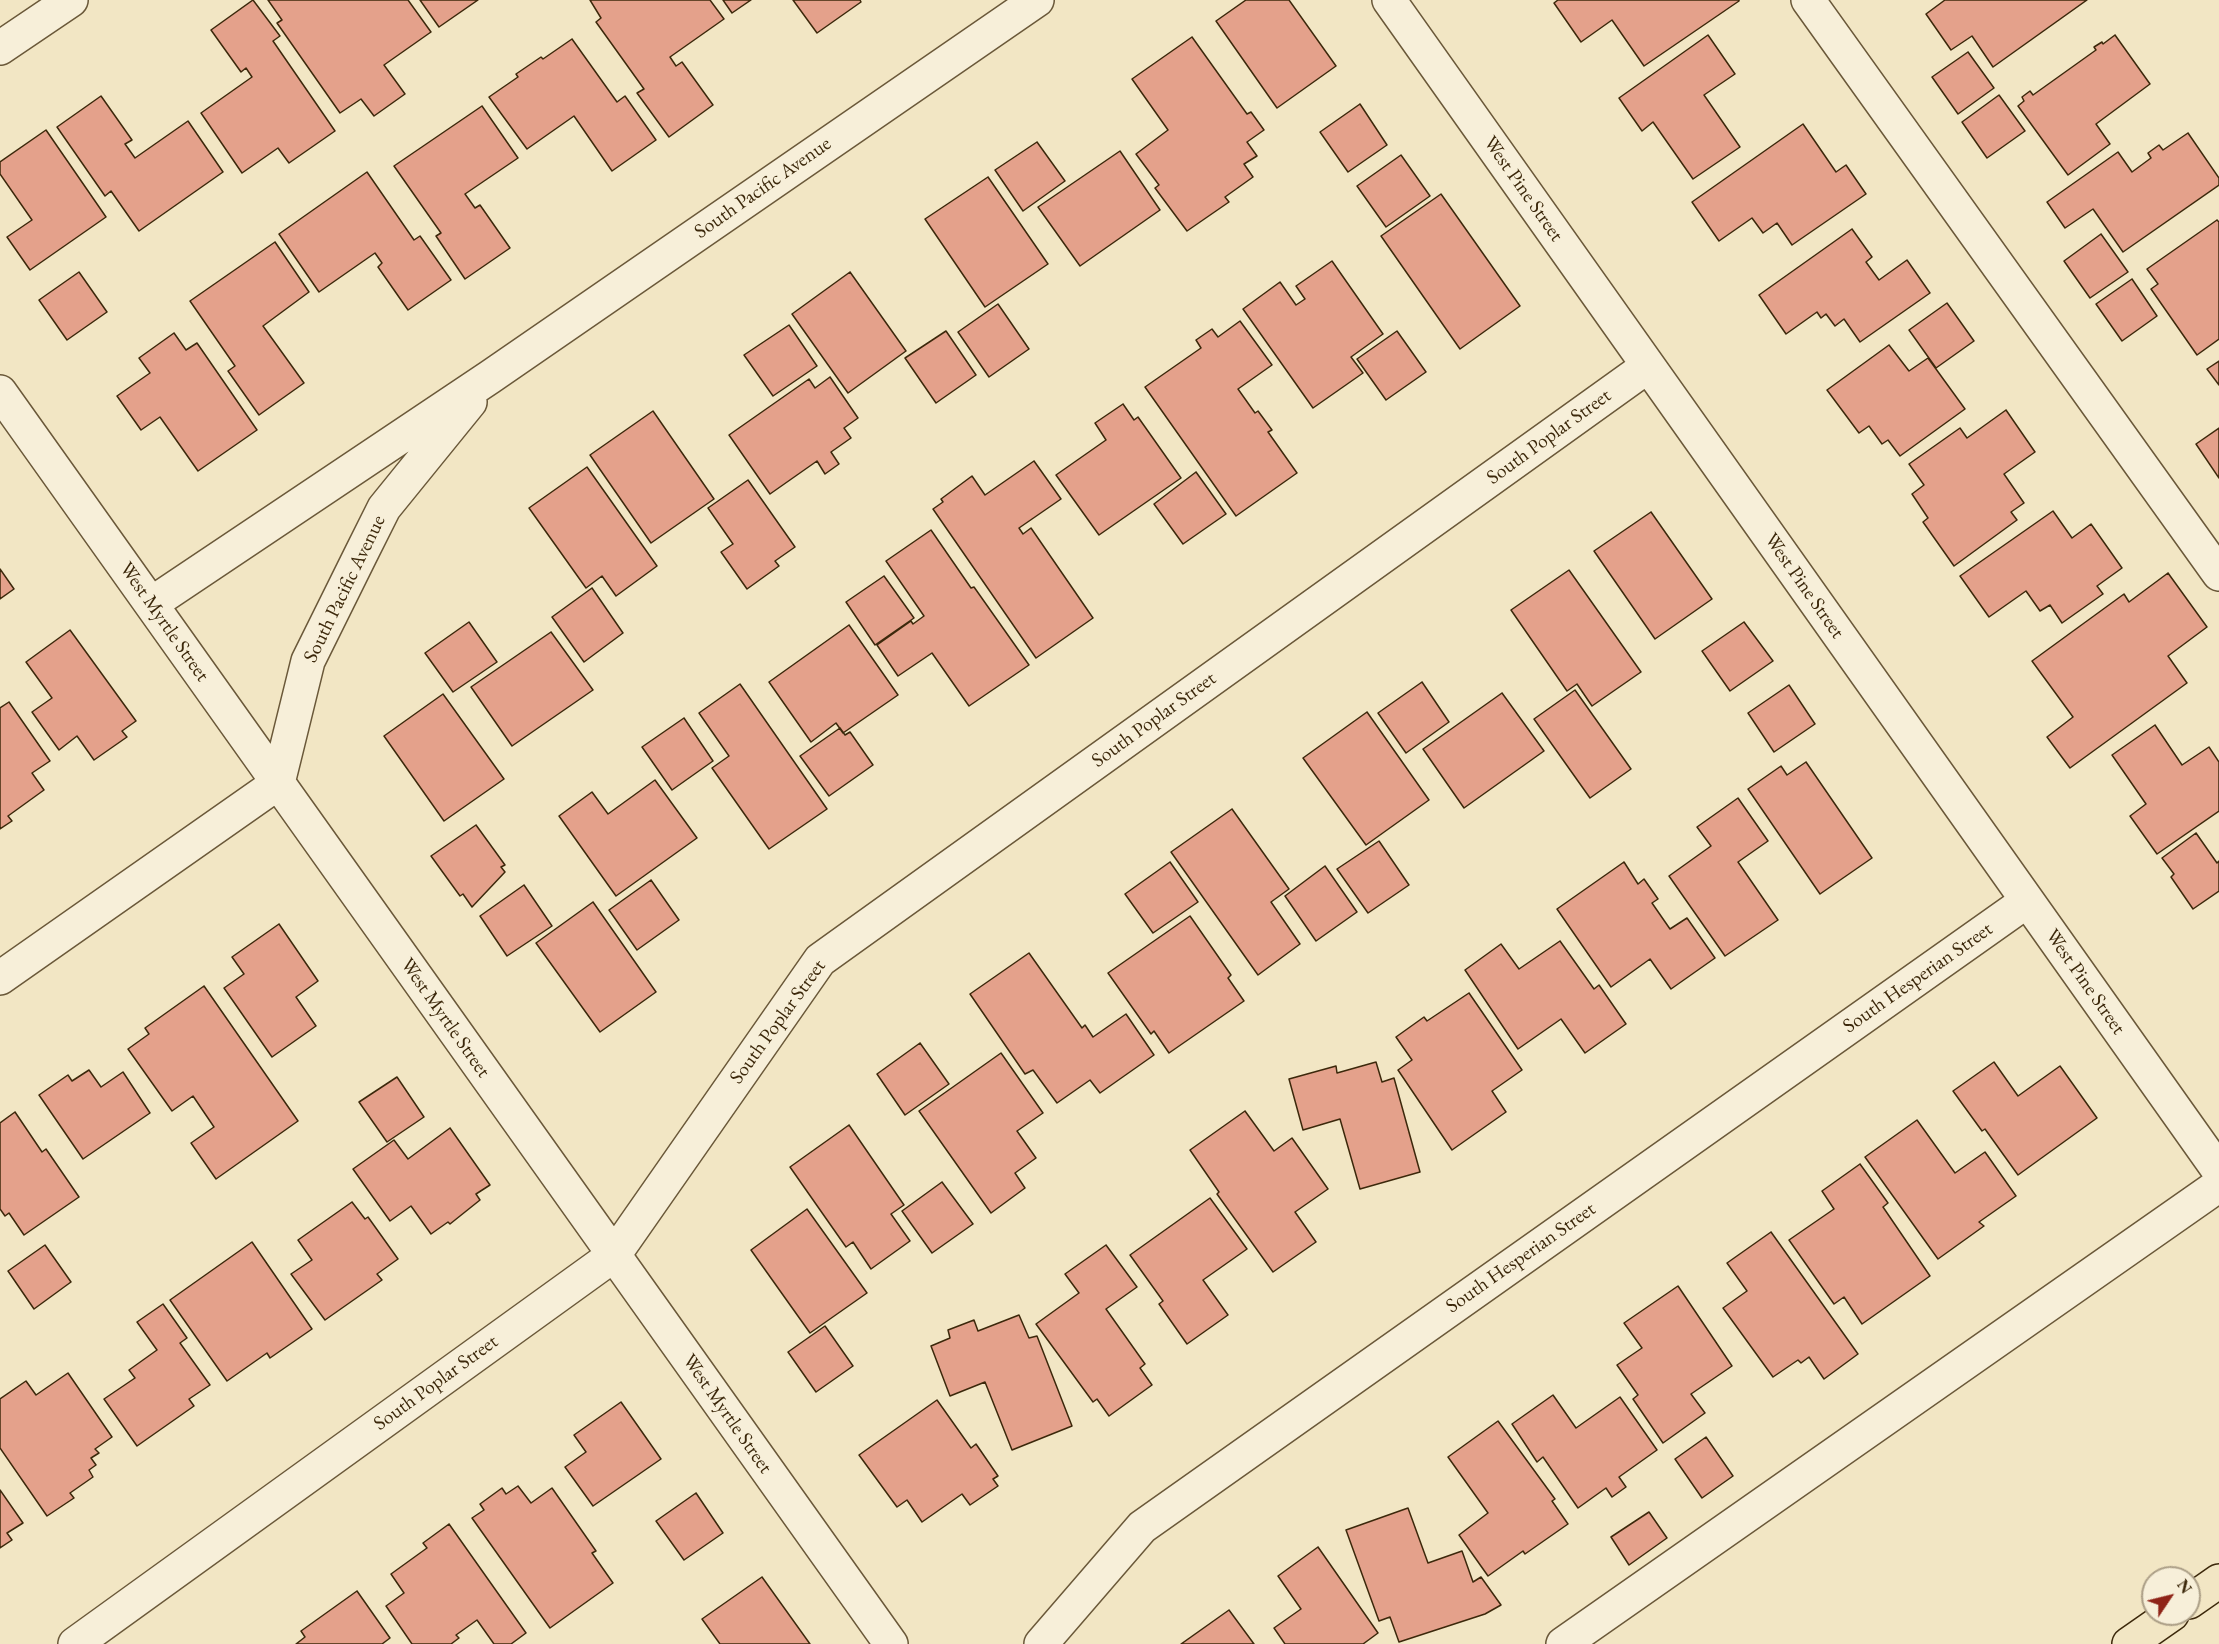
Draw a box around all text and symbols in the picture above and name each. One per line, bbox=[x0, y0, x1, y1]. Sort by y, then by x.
street label: South Pacific Avenue bbox=[690, 132, 836, 244]
street label: West Pine Street bbox=[1478, 132, 1568, 246]
street label: South Poplar Street bbox=[1482, 384, 1616, 490]
street label: South Pacific Avenue bbox=[299, 511, 391, 667]
street label: West Pine Street bbox=[1759, 529, 1849, 643]
street label: West Myrtle Street bbox=[114, 558, 214, 686]
street label: South Poplar Street bbox=[1087, 667, 1221, 773]
street label: South Hesperian Street bbox=[1839, 917, 1997, 1039]
street label: West Pine Street bbox=[2040, 925, 2130, 1039]
street label: West Myrtle Street bbox=[395, 954, 495, 1082]
street label: South Poplar Street bbox=[725, 955, 831, 1089]
street label: South Hesperian Street bbox=[1442, 1197, 1600, 1319]
street label: South Poplar Street bbox=[369, 1330, 503, 1436]
street label: West Myrtle Street bbox=[677, 1350, 777, 1478]
north arrow bbox=[2141, 1566, 2201, 1626]
text: N bbox=[2172, 1575, 2197, 1598]

